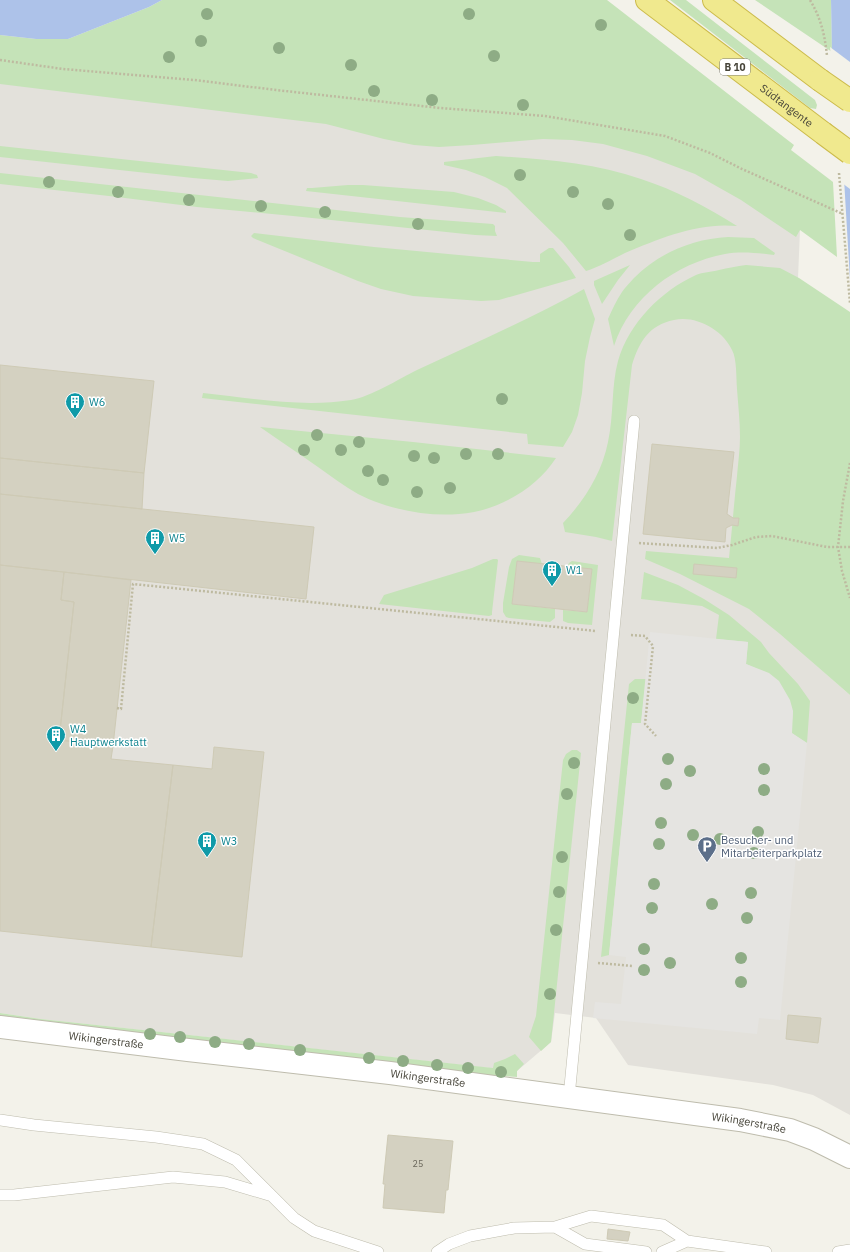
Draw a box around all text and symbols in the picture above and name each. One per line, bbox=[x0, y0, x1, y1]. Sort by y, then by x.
road number: B 10 bbox=[720, 59, 750, 75]
street label: Südtangente bbox=[757, 81, 816, 130]
building icon: W6 bbox=[64, 391, 86, 419]
place label: W6 bbox=[89, 395, 105, 409]
building icon: W5 bbox=[144, 527, 166, 555]
place label: W5 bbox=[169, 531, 185, 545]
building icon: W1 bbox=[541, 559, 563, 587]
place label: W1 bbox=[566, 563, 583, 577]
place label: W4 Hauptwerkstatt bbox=[70, 722, 147, 749]
building icon: W4 Hauptwerkstatt bbox=[45, 724, 67, 752]
building icon: W3 bbox=[196, 830, 218, 858]
place label: Besucher- und Mitarbeiterparkplatz bbox=[721, 833, 822, 860]
place label: W3 bbox=[221, 834, 237, 848]
parking icon: Besucher- und Mitarbeiterparkplatz bbox=[696, 835, 718, 863]
street label: Wikingerstraße bbox=[68, 1028, 144, 1052]
street label: Wikingerstraße bbox=[390, 1066, 466, 1090]
street label: Wikingerstraße bbox=[711, 1109, 787, 1136]
house number: 25 bbox=[413, 1158, 423, 1169]

